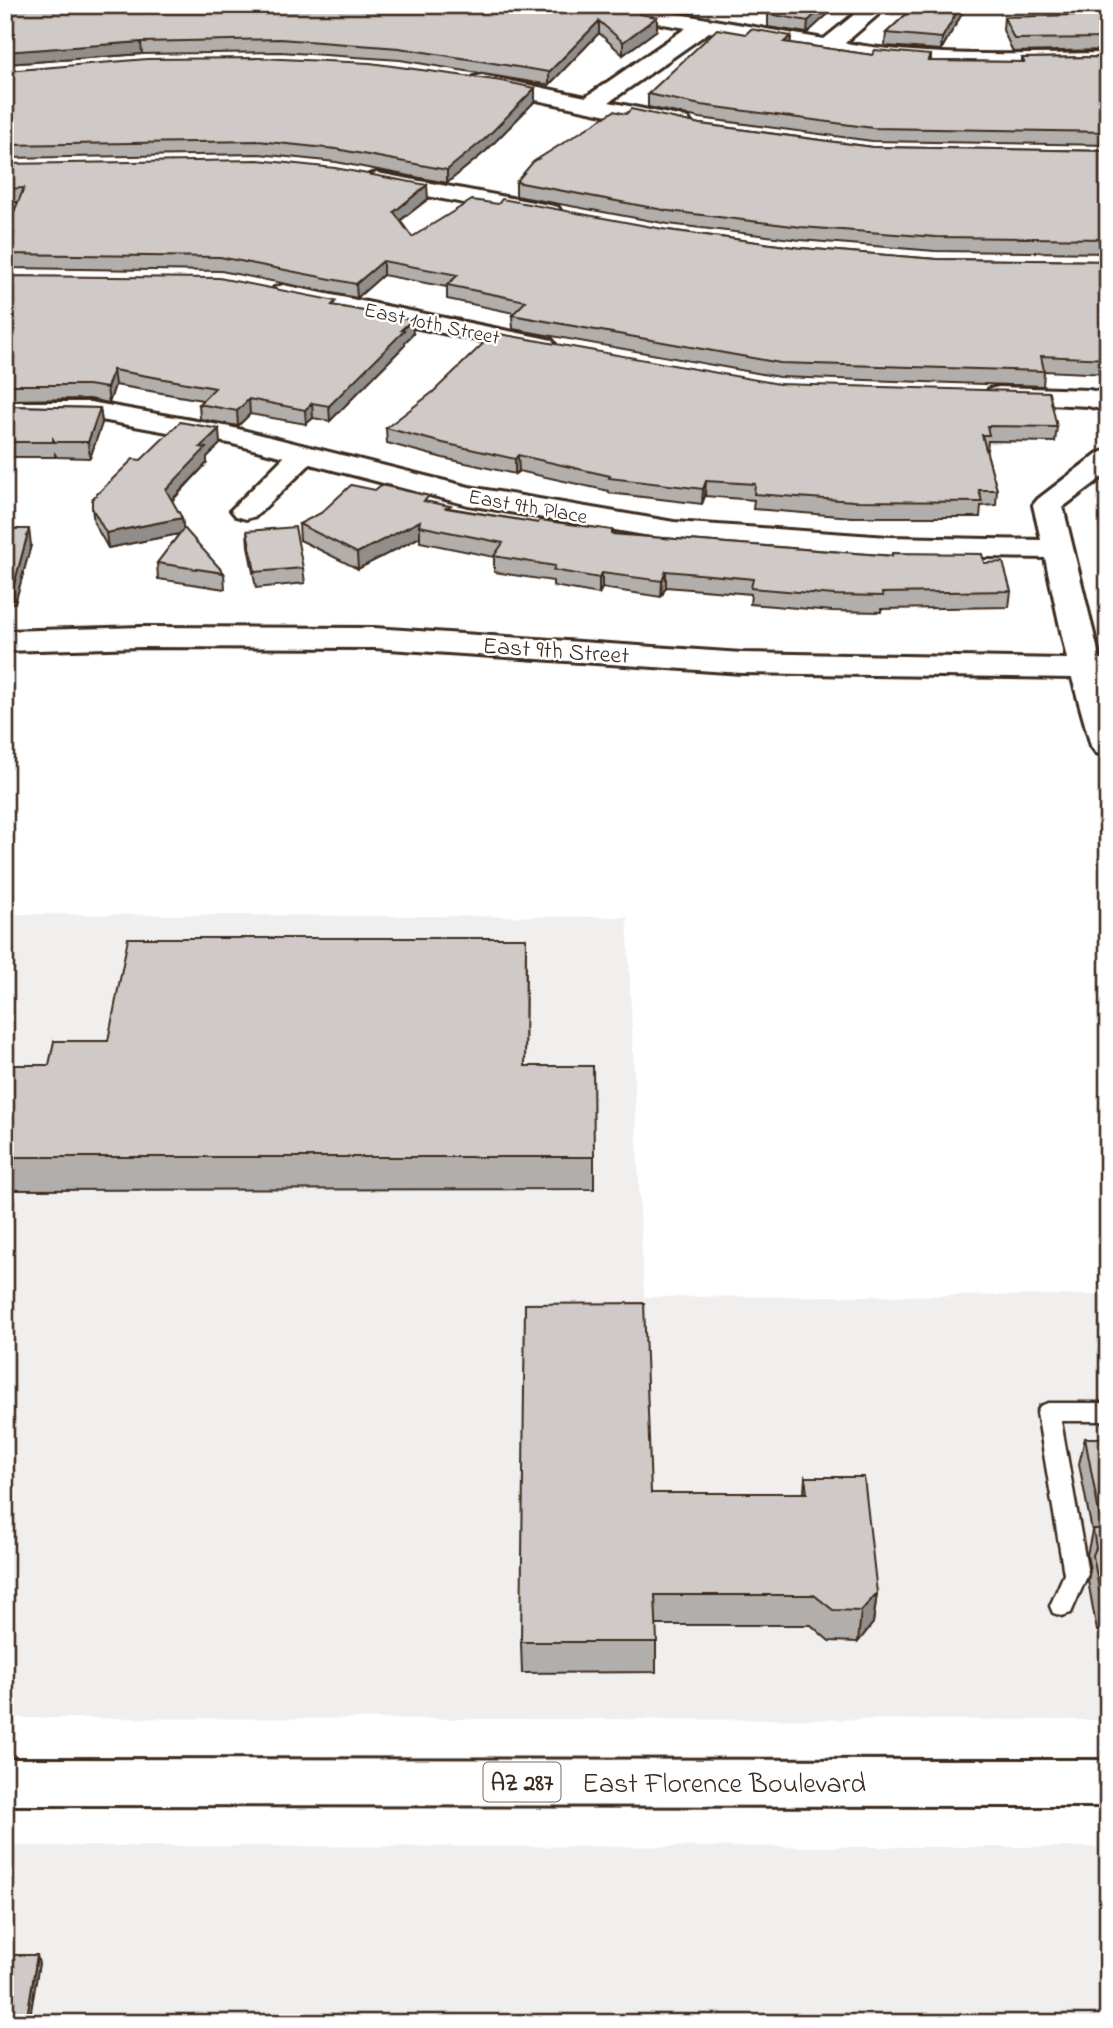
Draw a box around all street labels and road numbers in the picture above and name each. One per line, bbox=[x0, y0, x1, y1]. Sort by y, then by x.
street label: East 10th Street bbox=[361, 296, 502, 354]
street label: East 9th Place bbox=[466, 483, 590, 533]
street label: East 9th Street bbox=[481, 630, 630, 675]
road number: AZ 287 bbox=[484, 1763, 560, 1802]
street label: East Florence Boulevard bbox=[582, 1765, 866, 1806]

